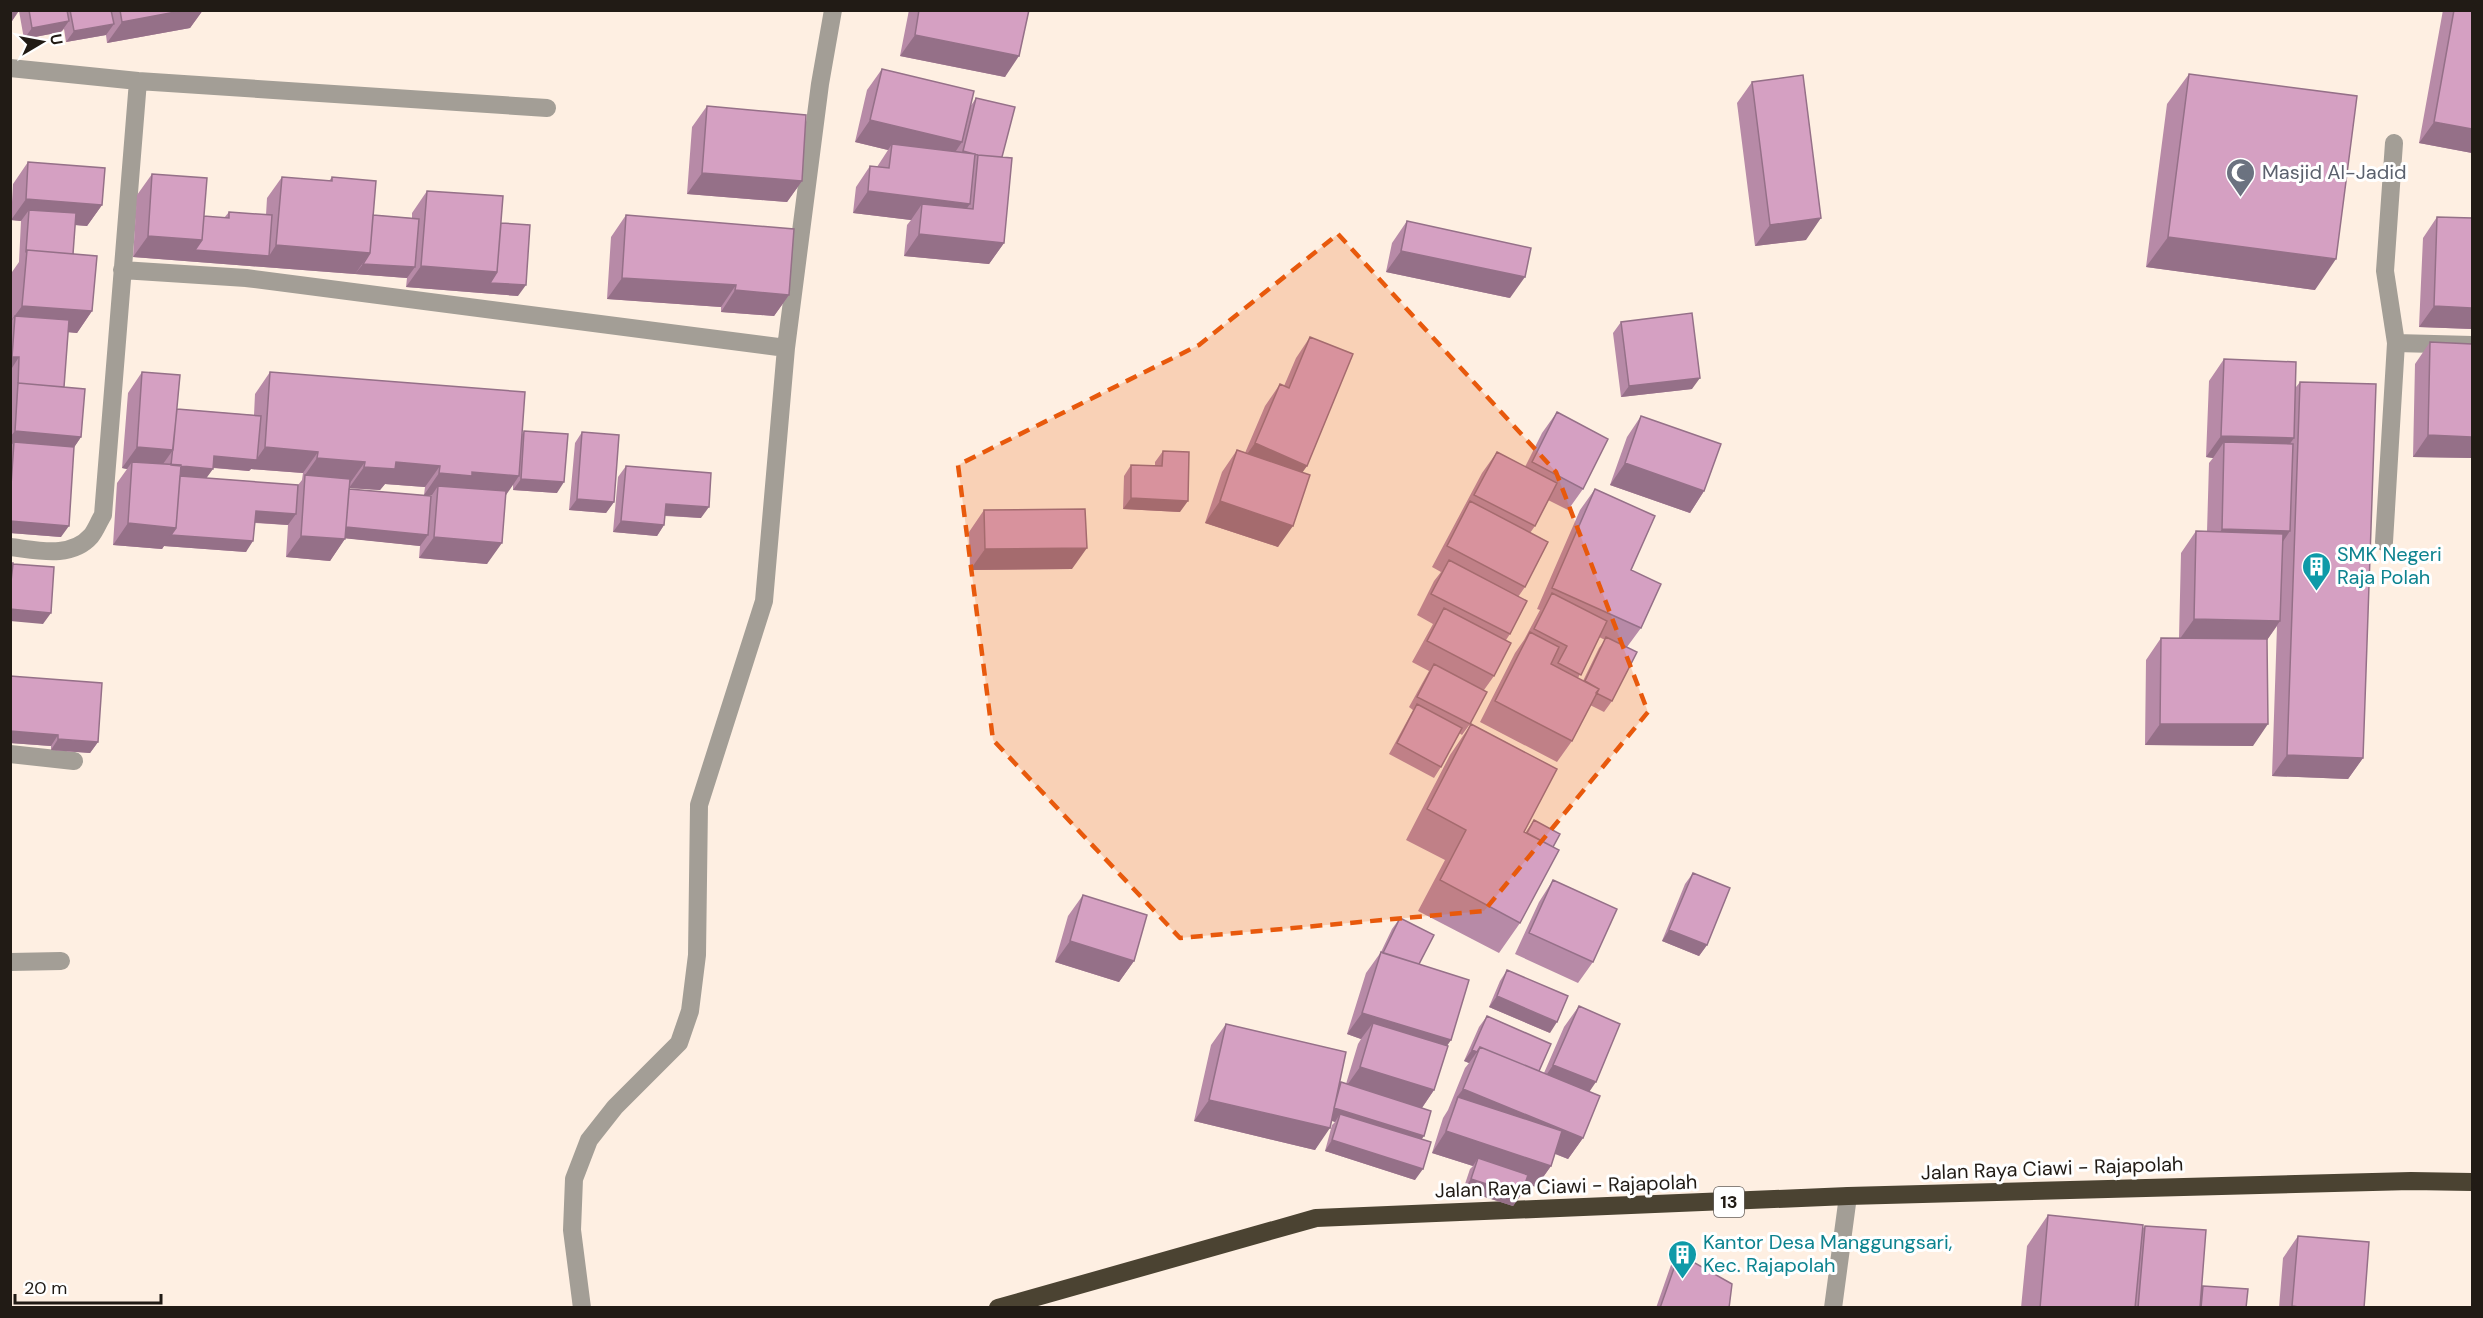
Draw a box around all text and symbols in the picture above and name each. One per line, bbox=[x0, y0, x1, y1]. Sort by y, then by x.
north arrow bbox=[12, 12, 72, 72]
text: U bbox=[45, 32, 68, 47]
mosque icon: Masjid Al-Jadid bbox=[2225, 156, 2257, 198]
place label: Masjid Al-Jadid bbox=[2262, 159, 2407, 185]
place label: SMK Negeri Raja Polah bbox=[2337, 541, 2442, 590]
building icon: SMK Negeri Raja Polah bbox=[2300, 550, 2332, 592]
street label: Jalan Raya Ciawi - Rajapolah bbox=[1920, 1150, 2184, 1186]
street label: Jalan Raya Ciawi - Rajapolah bbox=[1434, 1168, 1698, 1204]
road number: 13 bbox=[1714, 1187, 1744, 1217]
place label: Kantor Desa Manggungsari, Kec. Rajapolah bbox=[1703, 1229, 1952, 1278]
building icon: Kantor Desa Manggungsari, Kec. Rajapolah bbox=[1666, 1238, 1698, 1280]
scale bar bbox=[15, 1267, 160, 1305]
text: 20 m bbox=[24, 1276, 67, 1300]

